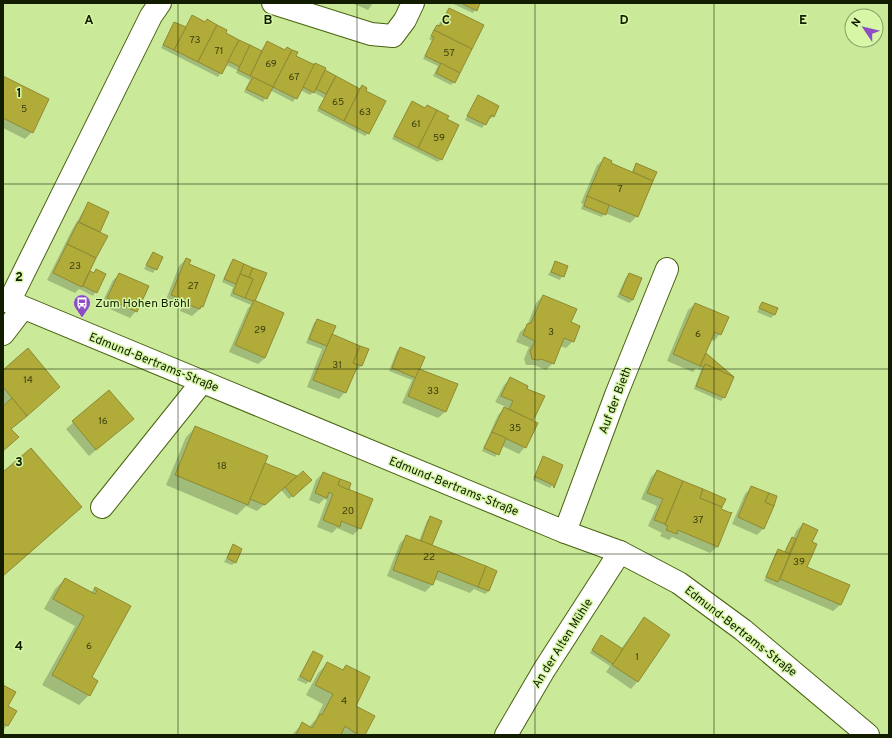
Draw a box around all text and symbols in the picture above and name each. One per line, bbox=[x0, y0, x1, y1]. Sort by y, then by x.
north arrow bbox=[844, 8, 884, 48]
text: A bbox=[84, 13, 94, 29]
text: B bbox=[264, 13, 273, 29]
text: C bbox=[442, 13, 450, 29]
text: D bbox=[619, 13, 629, 29]
text: E bbox=[799, 13, 807, 29]
text: N bbox=[849, 16, 865, 30]
house number: 73 bbox=[189, 34, 201, 47]
house number: 71 bbox=[214, 45, 224, 58]
house number: 57 bbox=[443, 47, 455, 60]
house number: 69 bbox=[265, 58, 277, 71]
house number: 67 bbox=[289, 71, 300, 84]
text: 1 bbox=[16, 86, 22, 102]
house number: 65 bbox=[332, 96, 344, 109]
house number: 5 bbox=[21, 103, 27, 116]
house number: 63 bbox=[359, 106, 371, 119]
house number: 61 bbox=[411, 118, 421, 131]
house number: 59 bbox=[433, 132, 445, 145]
house number: 7 bbox=[617, 183, 623, 196]
house number: 23 bbox=[69, 260, 81, 273]
text: 2 bbox=[15, 270, 23, 286]
house number: 27 bbox=[187, 280, 199, 293]
bus stop icon: Zum Hohen Bröhl bbox=[72, 293, 92, 318]
place label: Zum Hohen Bröhl bbox=[95, 296, 190, 312]
house number: 29 bbox=[254, 324, 266, 337]
house number: 3 bbox=[548, 326, 554, 339]
house number: 6 bbox=[695, 328, 701, 341]
street label: Edmund-Bertrams-Straße bbox=[86, 330, 221, 396]
house number: 31 bbox=[332, 359, 342, 372]
street label: Auf der Bieth bbox=[596, 364, 636, 436]
house number: 14 bbox=[23, 374, 33, 387]
house number: 33 bbox=[427, 385, 439, 398]
house number: 16 bbox=[98, 415, 108, 428]
house number: 35 bbox=[509, 422, 521, 435]
street label: Edmund-Bertrams-Straße bbox=[386, 454, 521, 520]
text: 3 bbox=[15, 455, 23, 471]
house number: 18 bbox=[217, 460, 227, 473]
house number: 20 bbox=[342, 505, 354, 518]
house number: 37 bbox=[692, 514, 704, 527]
house number: 22 bbox=[423, 551, 435, 564]
house number: 39 bbox=[793, 556, 805, 569]
street label: Edmund-Bertrams-Straße bbox=[681, 583, 800, 681]
street label: An der Alten Mühle bbox=[529, 596, 597, 691]
text: 4 bbox=[15, 639, 23, 655]
house number: 6 bbox=[86, 640, 92, 653]
house number: 1 bbox=[635, 651, 639, 664]
house number: 4 bbox=[341, 695, 347, 708]

